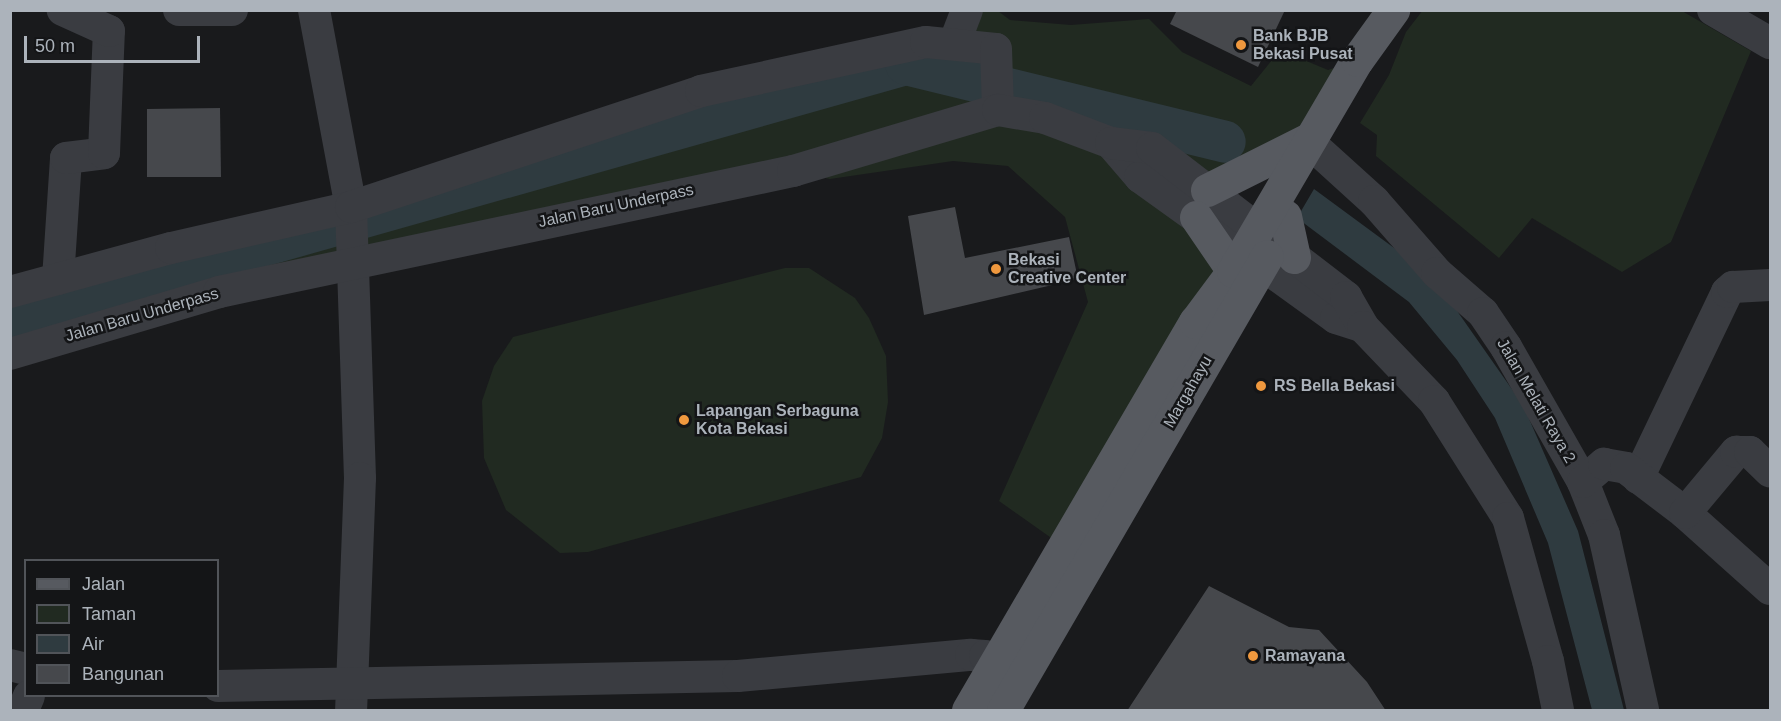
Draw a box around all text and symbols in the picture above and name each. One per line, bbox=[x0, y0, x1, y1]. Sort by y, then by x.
scale bar bbox=[27, 24, 202, 62]
place label: Bank BJB Bekasi Pusat bbox=[1253, 26, 1353, 64]
text: 50 m bbox=[35, 36, 75, 56]
marker: Bank BJB Bekasi Pusat bbox=[1234, 38, 1248, 52]
street label: Jalan Baru Underpass bbox=[537, 180, 695, 232]
place label: Bekasi Creative Center bbox=[1008, 250, 1126, 288]
marker: Bekasi Creative Center bbox=[989, 262, 1003, 276]
street label: Jalan Baru Underpass bbox=[63, 284, 221, 346]
street label: Jalan Melati Raya 2 bbox=[1493, 335, 1579, 467]
street label: Margahayu bbox=[1160, 353, 1216, 431]
place label: RS Bella Bekasi bbox=[1274, 376, 1395, 396]
marker: RS Bella Bekasi bbox=[1252, 377, 1270, 395]
place label: Lapangan Serbaguna Kota Bekasi bbox=[696, 401, 859, 439]
marker: Lapangan Serbaguna Kota Bekasi bbox=[677, 413, 691, 427]
legend bbox=[24, 559, 219, 697]
text: Jalan bbox=[82, 574, 125, 594]
text: Taman bbox=[82, 604, 136, 624]
text: Air bbox=[82, 634, 104, 654]
place label: Ramayana bbox=[1265, 646, 1345, 666]
marker: Ramayana bbox=[1246, 649, 1260, 663]
text: Bangunan bbox=[82, 664, 164, 684]

